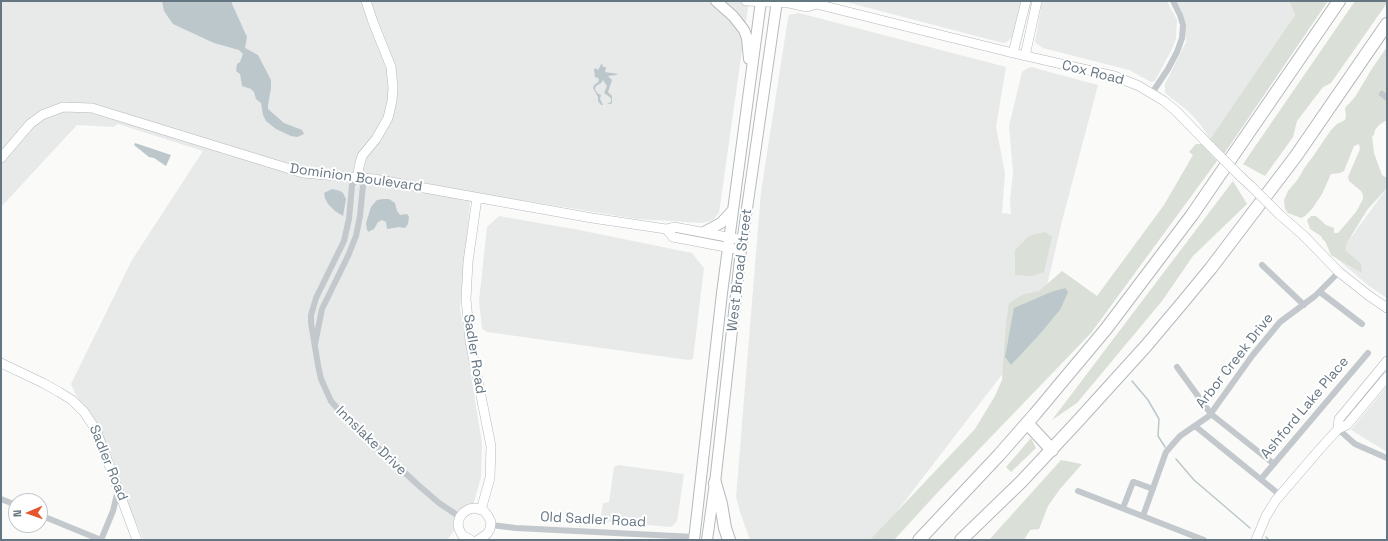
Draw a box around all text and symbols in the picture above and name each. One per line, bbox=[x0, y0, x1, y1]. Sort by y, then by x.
street label: Cox Road bbox=[1060, 57, 1126, 89]
street label: Dominion Boulevard bbox=[289, 160, 423, 196]
street label: West Broad Street bbox=[724, 208, 756, 332]
street label: Arbor Creek Drive bbox=[1193, 310, 1277, 412]
street label: Sadler Road bbox=[459, 313, 489, 395]
street label: Ashford Lake Place bbox=[1257, 354, 1353, 462]
street label: Innslake Drive bbox=[332, 403, 410, 479]
street label: Sadler Road bbox=[85, 423, 131, 503]
north arrow bbox=[8, 493, 48, 533]
text: N bbox=[10, 509, 24, 517]
street label: Old Sadler Road bbox=[540, 509, 646, 531]

